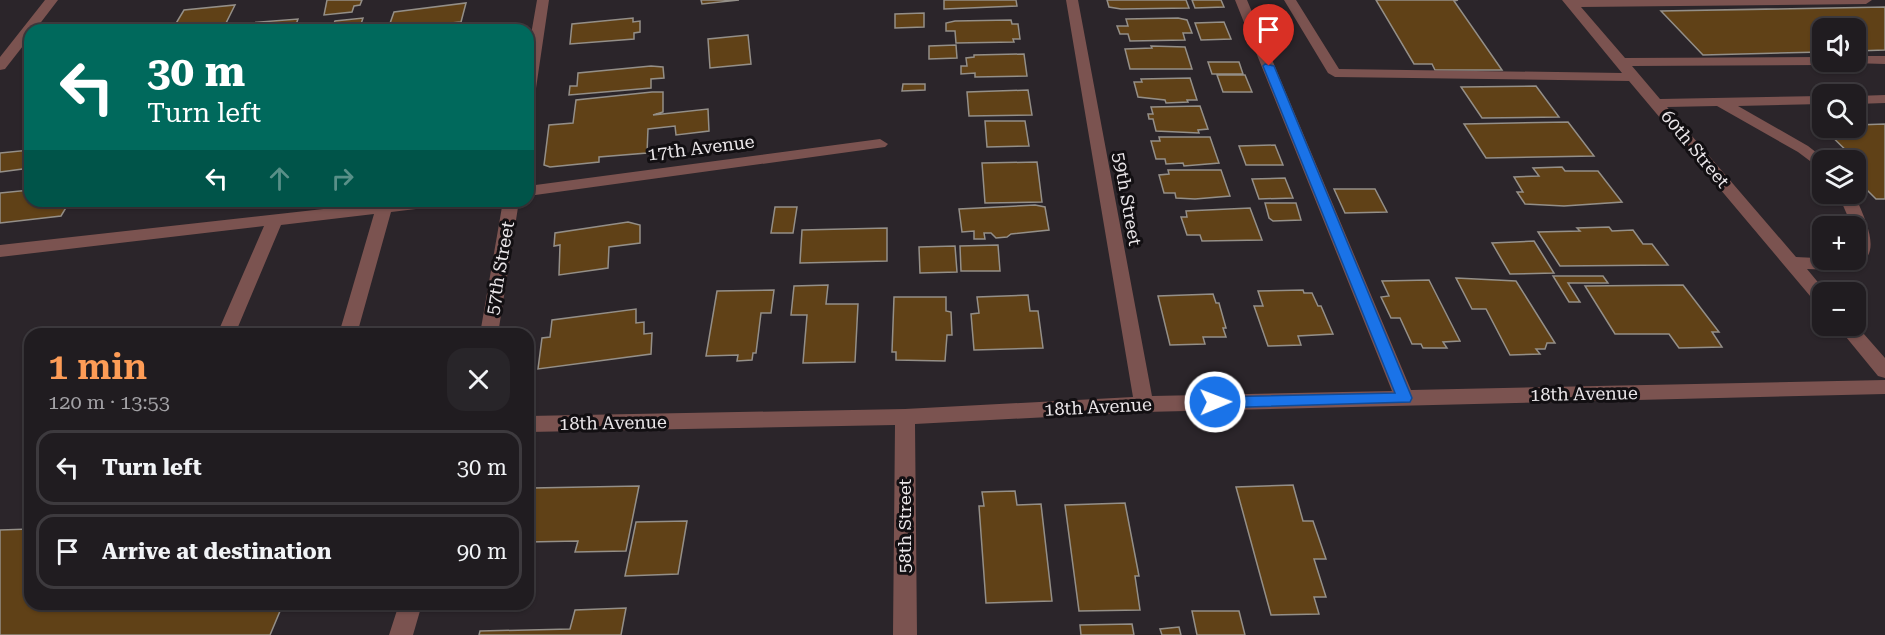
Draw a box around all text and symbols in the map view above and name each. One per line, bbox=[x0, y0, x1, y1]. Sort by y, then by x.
pin bbox=[1243, 4, 1294, 66]
icon: arrive bbox=[1252, 13, 1285, 46]
map controls bbox=[1812, 18, 1866, 336]
button: sound bbox=[1812, 18, 1866, 72]
text: 30 m bbox=[147, 47, 245, 96]
icon: left bbox=[48, 48, 126, 126]
button: search bbox=[1812, 84, 1866, 138]
text: Turn left bbox=[147, 97, 261, 129]
street label: 60th Street bbox=[1657, 106, 1734, 192]
street label: 17th Avenue bbox=[646, 131, 756, 164]
street label: 59th Street bbox=[1109, 150, 1146, 248]
button: layers bbox=[1812, 150, 1866, 204]
icon: left bbox=[200, 162, 233, 195]
icon: ahead bbox=[263, 162, 296, 195]
icon: right bbox=[326, 162, 359, 195]
button: + bbox=[1812, 216, 1866, 270]
street label: 57th Street bbox=[481, 219, 518, 316]
button: − bbox=[1812, 282, 1866, 336]
text: 1 min bbox=[48, 346, 147, 388]
button: close bbox=[447, 348, 510, 411]
position arrow bbox=[1183, 370, 1247, 434]
street label: 18th Avenue bbox=[1530, 382, 1638, 405]
text: 120 m · 13:53 bbox=[48, 390, 170, 414]
street label: 18th Avenue bbox=[1044, 393, 1152, 420]
street label: 18th Avenue bbox=[559, 411, 667, 434]
icon: left bbox=[51, 451, 84, 484]
text: Turn left bbox=[102, 455, 202, 480]
text: 30 m bbox=[457, 455, 507, 480]
street label: 58th Street bbox=[894, 478, 915, 573]
icon: arrive bbox=[51, 535, 84, 568]
text: Arrive at destination bbox=[102, 539, 331, 564]
text: 90 m bbox=[457, 539, 507, 564]

